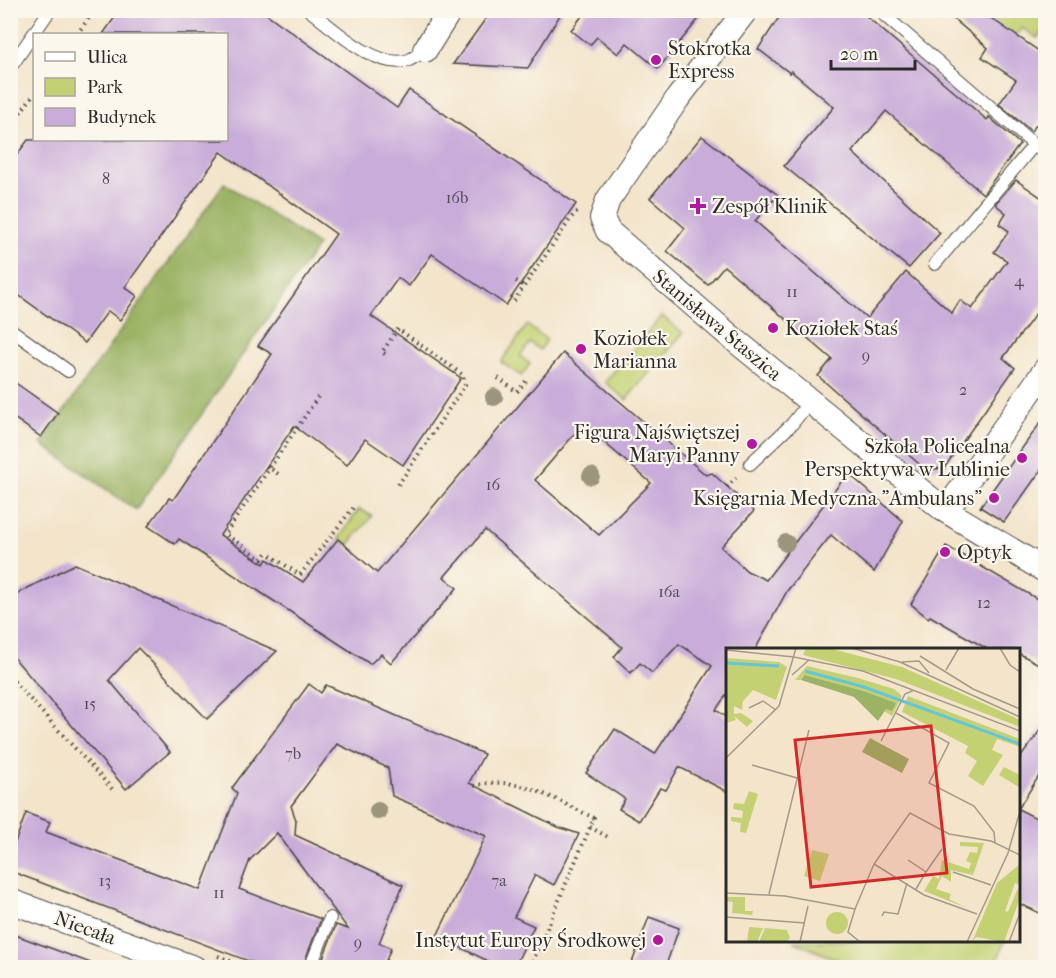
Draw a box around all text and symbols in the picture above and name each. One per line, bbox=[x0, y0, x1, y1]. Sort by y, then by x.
legend bbox=[33, 33, 228, 141]
scale bar bbox=[831, 33, 915, 71]
place label: Stokrotka Express bbox=[668, 37, 752, 83]
text: 20 m bbox=[840, 44, 878, 65]
text: Ulica bbox=[87, 47, 128, 68]
marker: Stokrotka Express bbox=[649, 53, 663, 67]
text: Park bbox=[87, 77, 124, 98]
text: Budynek bbox=[87, 107, 157, 128]
house number: 8 bbox=[102, 169, 110, 188]
house number: 16b bbox=[446, 188, 468, 207]
place label: Zespół Klinik bbox=[712, 195, 828, 218]
marker: Zespół Klinik bbox=[689, 197, 707, 215]
street label: Stanisława Staszica bbox=[648, 264, 787, 386]
house number: 4 bbox=[1014, 271, 1024, 290]
house number: 11 bbox=[786, 282, 798, 301]
place label: Koziołek Staś bbox=[785, 317, 898, 340]
marker: Koziołek Staś bbox=[766, 321, 780, 335]
place label: Koziołek Marianna bbox=[593, 327, 677, 373]
marker: Koziołek Marianna bbox=[574, 342, 588, 356]
house number: 9 bbox=[862, 346, 870, 365]
house number: 2 bbox=[959, 380, 967, 399]
place label: Figura Najświętszej Maryi Panny bbox=[574, 421, 741, 467]
place label: Szkoła Policealna Perspektywa w Lublinie bbox=[804, 435, 1011, 481]
marker: Figura Najświętszej Maryi Panny bbox=[745, 437, 759, 451]
marker: Szkoła Policealna Perspektywa w Lublinie bbox=[1015, 451, 1029, 465]
house number: 16 bbox=[486, 475, 500, 494]
place label: Księgarnia Medyczna "Ambulans" bbox=[693, 487, 982, 510]
marker: Księgarnia Medyczna "Ambulans" bbox=[987, 491, 1001, 505]
place label: Optyk bbox=[957, 541, 1013, 564]
marker: Optyk bbox=[938, 545, 952, 559]
house number: 16a bbox=[658, 582, 680, 601]
house number: 12 bbox=[977, 593, 991, 612]
inset map bbox=[726, 648, 1020, 942]
house number: 15 bbox=[84, 694, 96, 713]
house number: 7b bbox=[285, 744, 301, 763]
house number: 13 bbox=[99, 871, 111, 890]
house number: 7a bbox=[491, 871, 507, 890]
house number: 11 bbox=[213, 883, 225, 902]
street label: Niecała bbox=[51, 906, 119, 950]
place label: Instytut Europy Środkowej bbox=[415, 928, 646, 952]
house number: 9 bbox=[354, 933, 362, 952]
marker: Instytut Europy Środkowej bbox=[651, 933, 665, 947]

